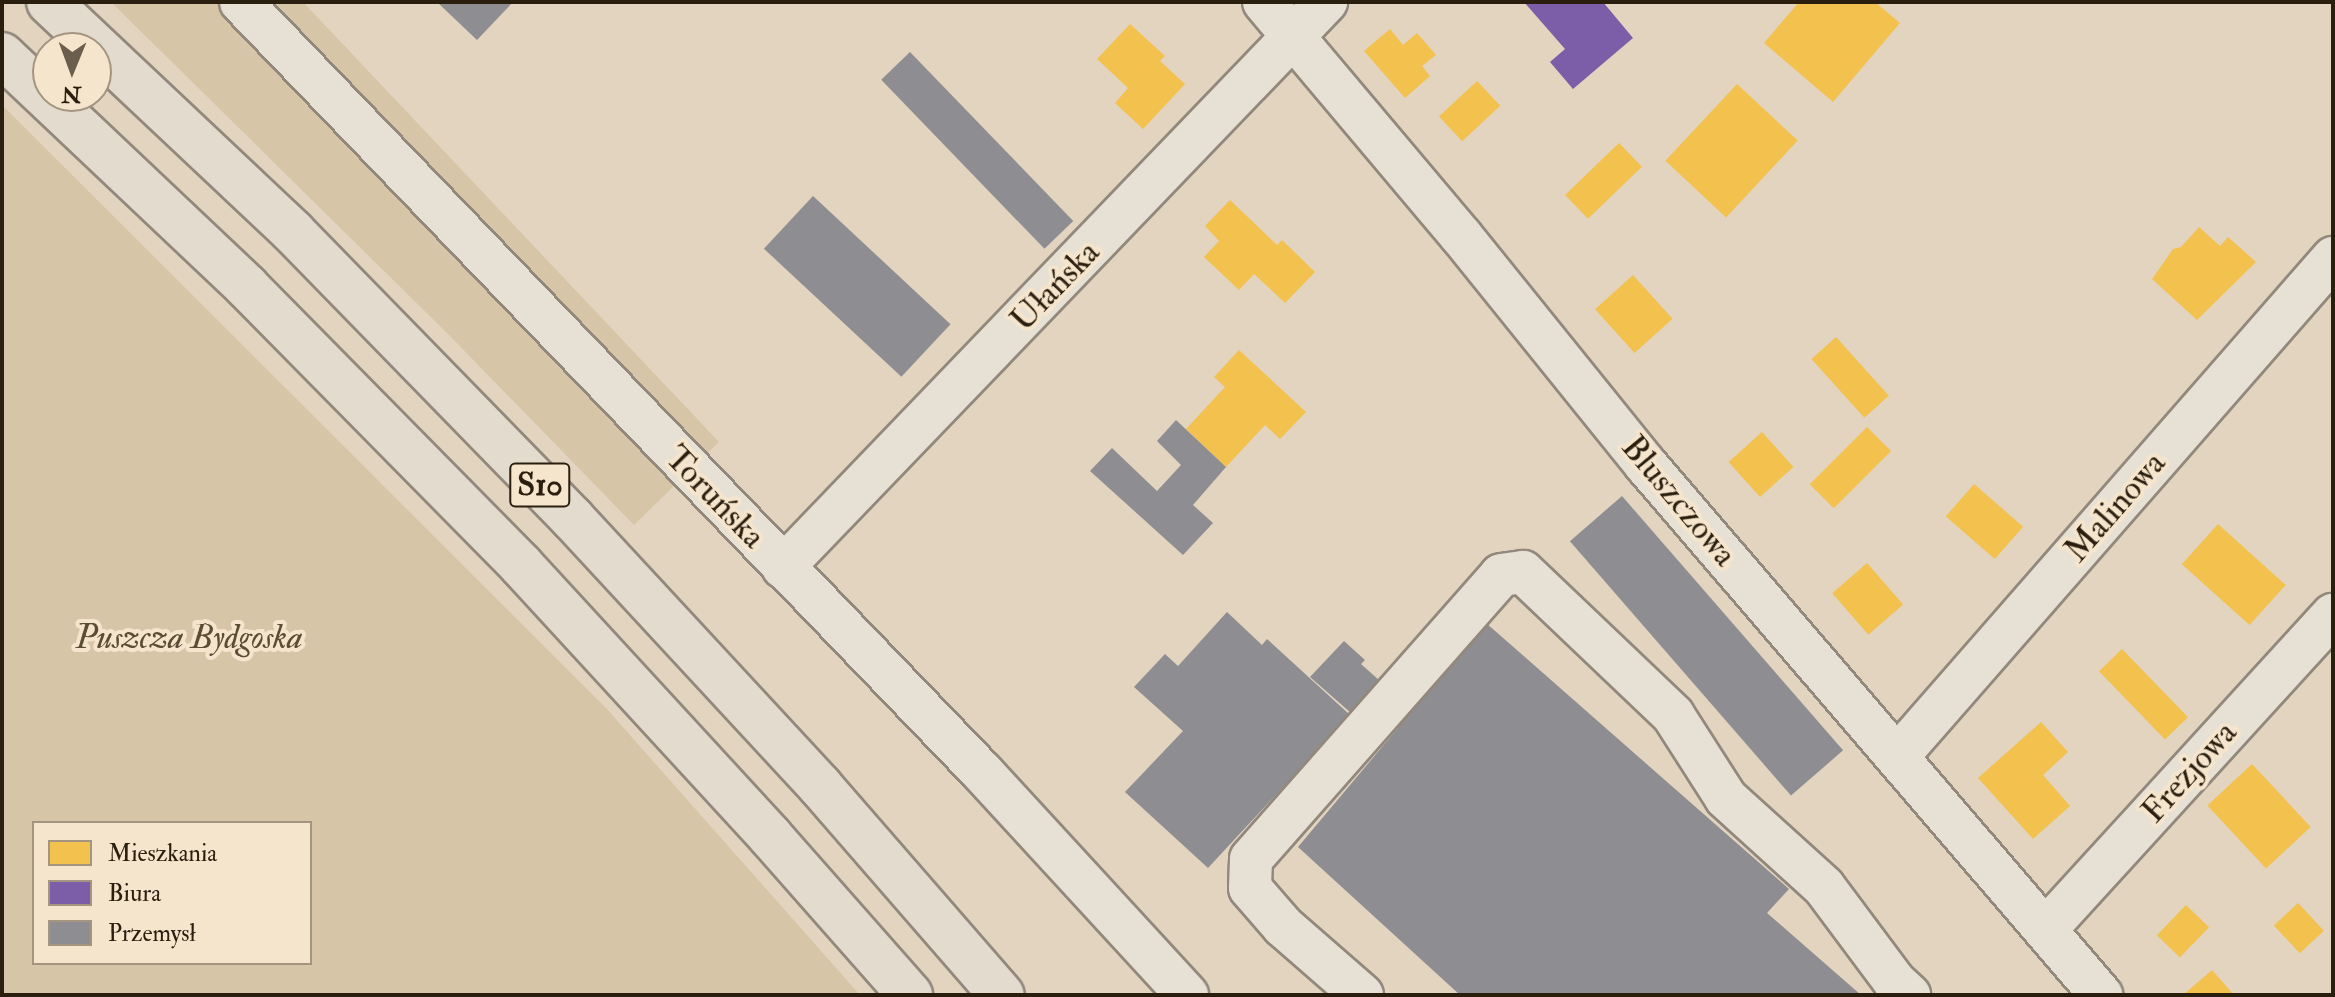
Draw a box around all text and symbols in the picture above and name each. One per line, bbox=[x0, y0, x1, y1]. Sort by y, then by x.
north arrow bbox=[32, 32, 112, 112]
text: N bbox=[62, 80, 82, 108]
street label: Ułańska bbox=[1002, 232, 1108, 340]
street label: Bluszczowa bbox=[1613, 428, 1745, 574]
street label: Toruńska bbox=[656, 437, 774, 557]
street label: Malinowa bbox=[2056, 443, 2174, 571]
road number: S10 bbox=[508, 457, 572, 513]
park label: Puszcza Bydgoska bbox=[75, 618, 303, 658]
street label: Frezjowa bbox=[2133, 713, 2245, 831]
legend bbox=[32, 821, 312, 965]
text: Mieszkania bbox=[108, 838, 217, 869]
text: Biura bbox=[108, 878, 161, 909]
text: Przemysł bbox=[108, 918, 196, 949]

